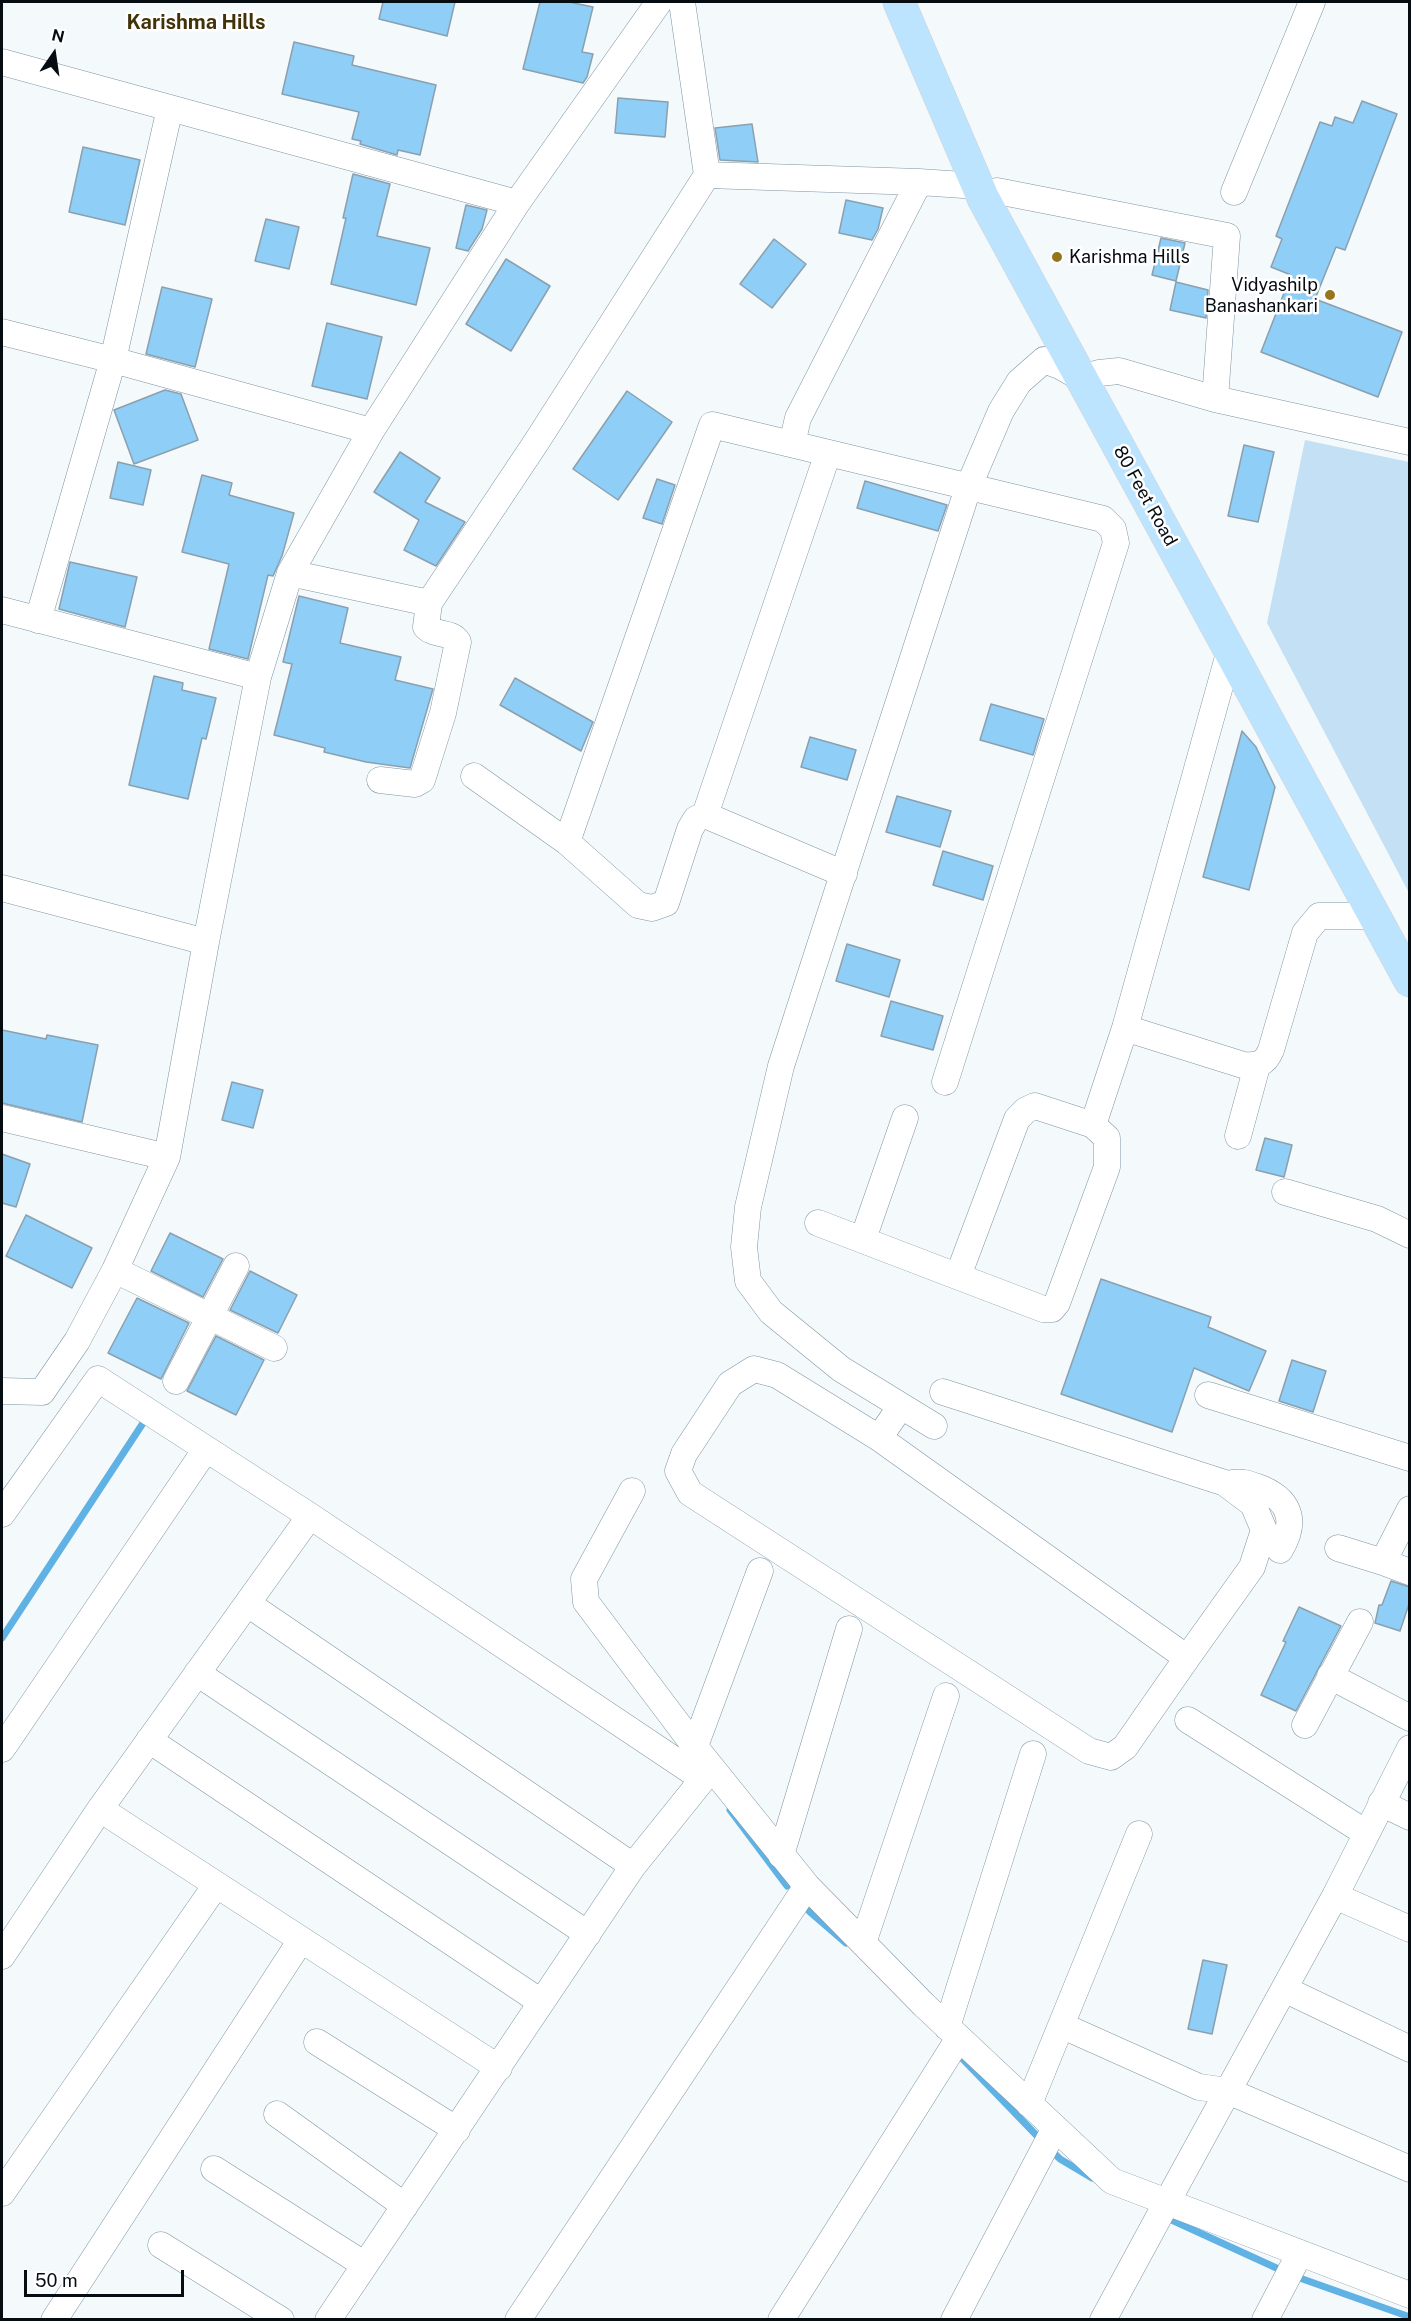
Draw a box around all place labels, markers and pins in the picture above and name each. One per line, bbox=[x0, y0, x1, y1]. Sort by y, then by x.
place label: Karishma Hills bbox=[1069, 246, 1190, 268]
marker: Karishma Hills bbox=[1050, 250, 1064, 264]
place label: Vidyashilp Banashankari bbox=[1205, 274, 1318, 316]
marker: Vidyashilp Banashankari bbox=[1323, 288, 1337, 302]

